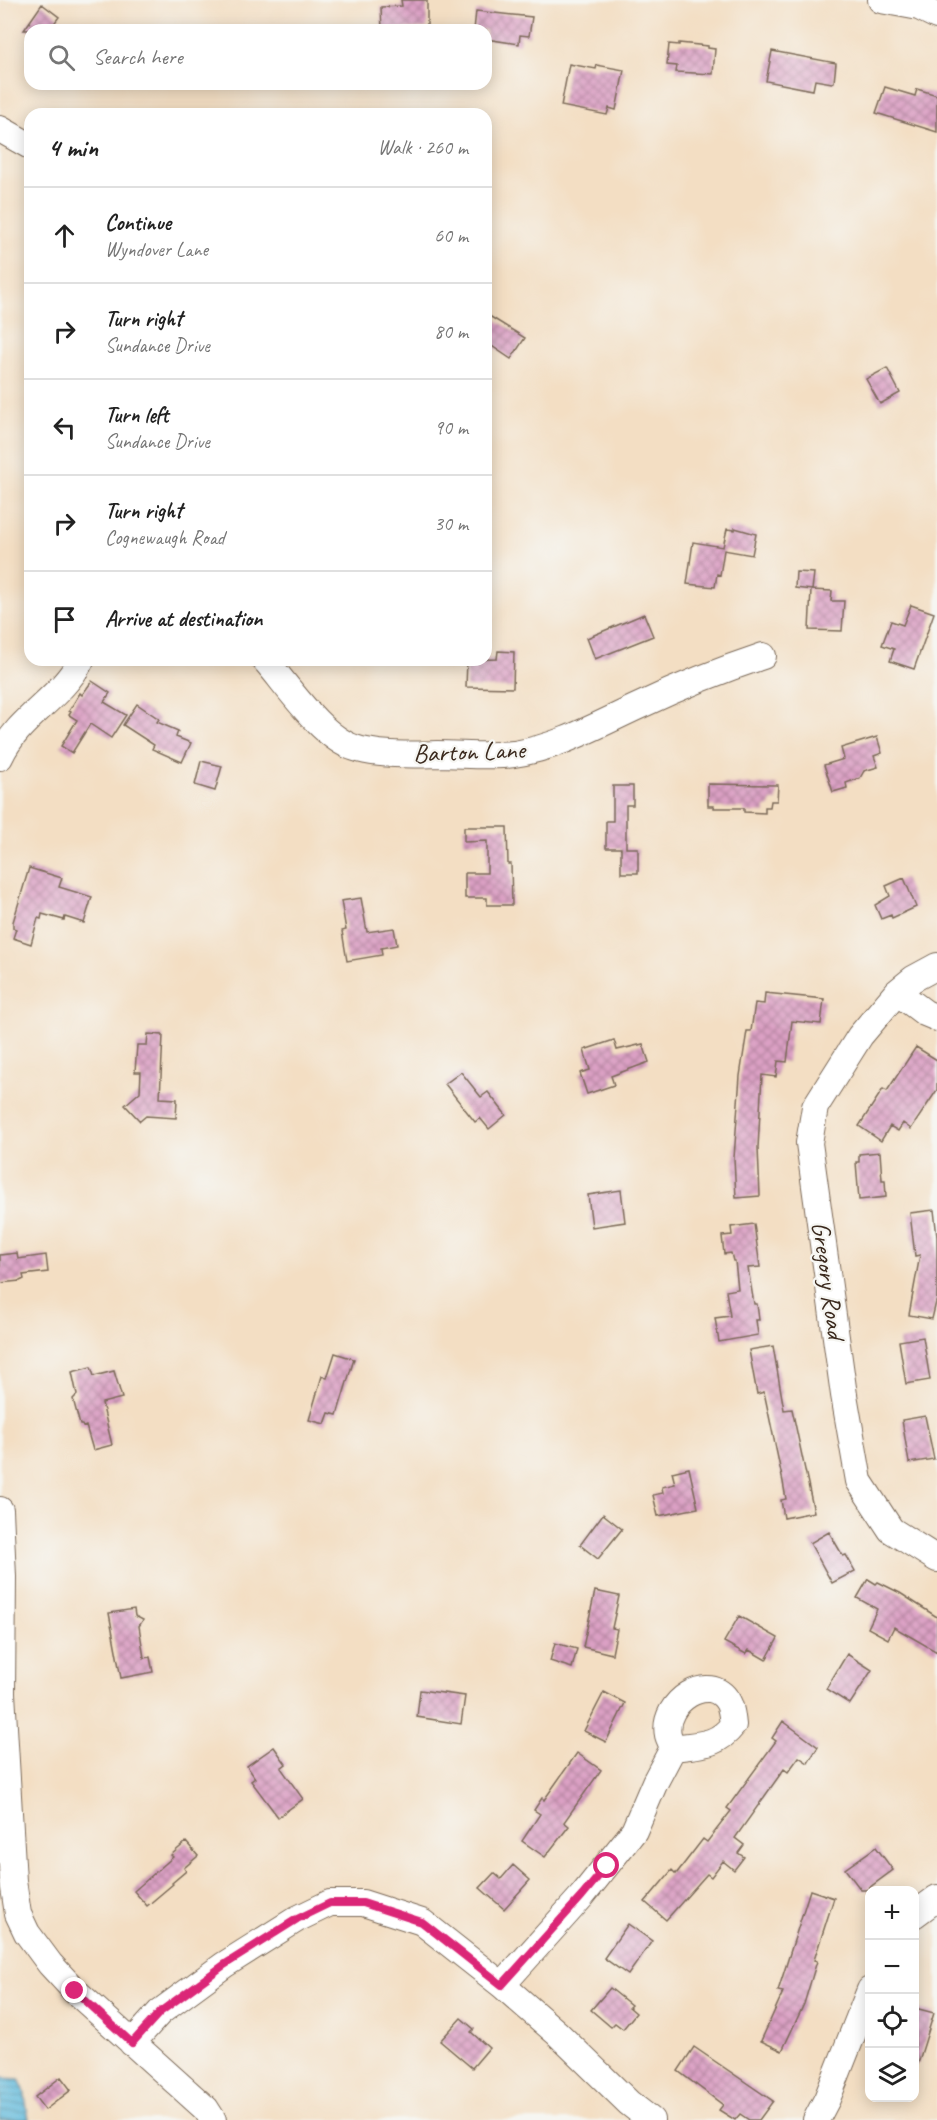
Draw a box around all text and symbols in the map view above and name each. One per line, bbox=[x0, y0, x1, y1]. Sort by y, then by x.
search box bbox=[24, 24, 492, 90]
icon: search bbox=[45, 41, 78, 74]
text: Search here bbox=[93, 43, 183, 71]
text: 4 min bbox=[48, 131, 98, 164]
text: Walk · 260 m bbox=[378, 135, 468, 160]
text: Continue bbox=[105, 209, 171, 237]
icon: ahead bbox=[48, 219, 81, 252]
text: 60 m bbox=[434, 223, 468, 248]
text: Wyndover Lane bbox=[105, 237, 208, 262]
text: Turn right bbox=[105, 305, 182, 333]
icon: right bbox=[48, 315, 81, 348]
text: 80 m bbox=[434, 319, 468, 344]
text: Sundance Drive bbox=[105, 333, 210, 358]
text: Turn left bbox=[105, 401, 169, 429]
icon: left bbox=[48, 411, 81, 444]
text: 90 m bbox=[434, 415, 468, 440]
text: Sundance Drive bbox=[105, 429, 210, 454]
text: Turn right bbox=[105, 497, 182, 525]
icon: right bbox=[48, 507, 81, 540]
text: 30 m bbox=[434, 511, 468, 536]
text: Cognewaugh Road bbox=[105, 525, 225, 550]
icon: arrive bbox=[48, 603, 81, 636]
text: Arrive at destination bbox=[105, 605, 262, 633]
street label: Barton Lane bbox=[413, 733, 528, 770]
street label: Gregory Road bbox=[804, 1219, 854, 1344]
route start bbox=[593, 1852, 619, 1878]
map controls bbox=[865, 1886, 919, 2102]
button: + bbox=[865, 1886, 919, 1940]
button: − bbox=[865, 1940, 919, 1994]
route end bbox=[61, 1977, 87, 2003]
button: locate bbox=[865, 1994, 919, 2048]
button: layers bbox=[865, 2048, 919, 2102]

